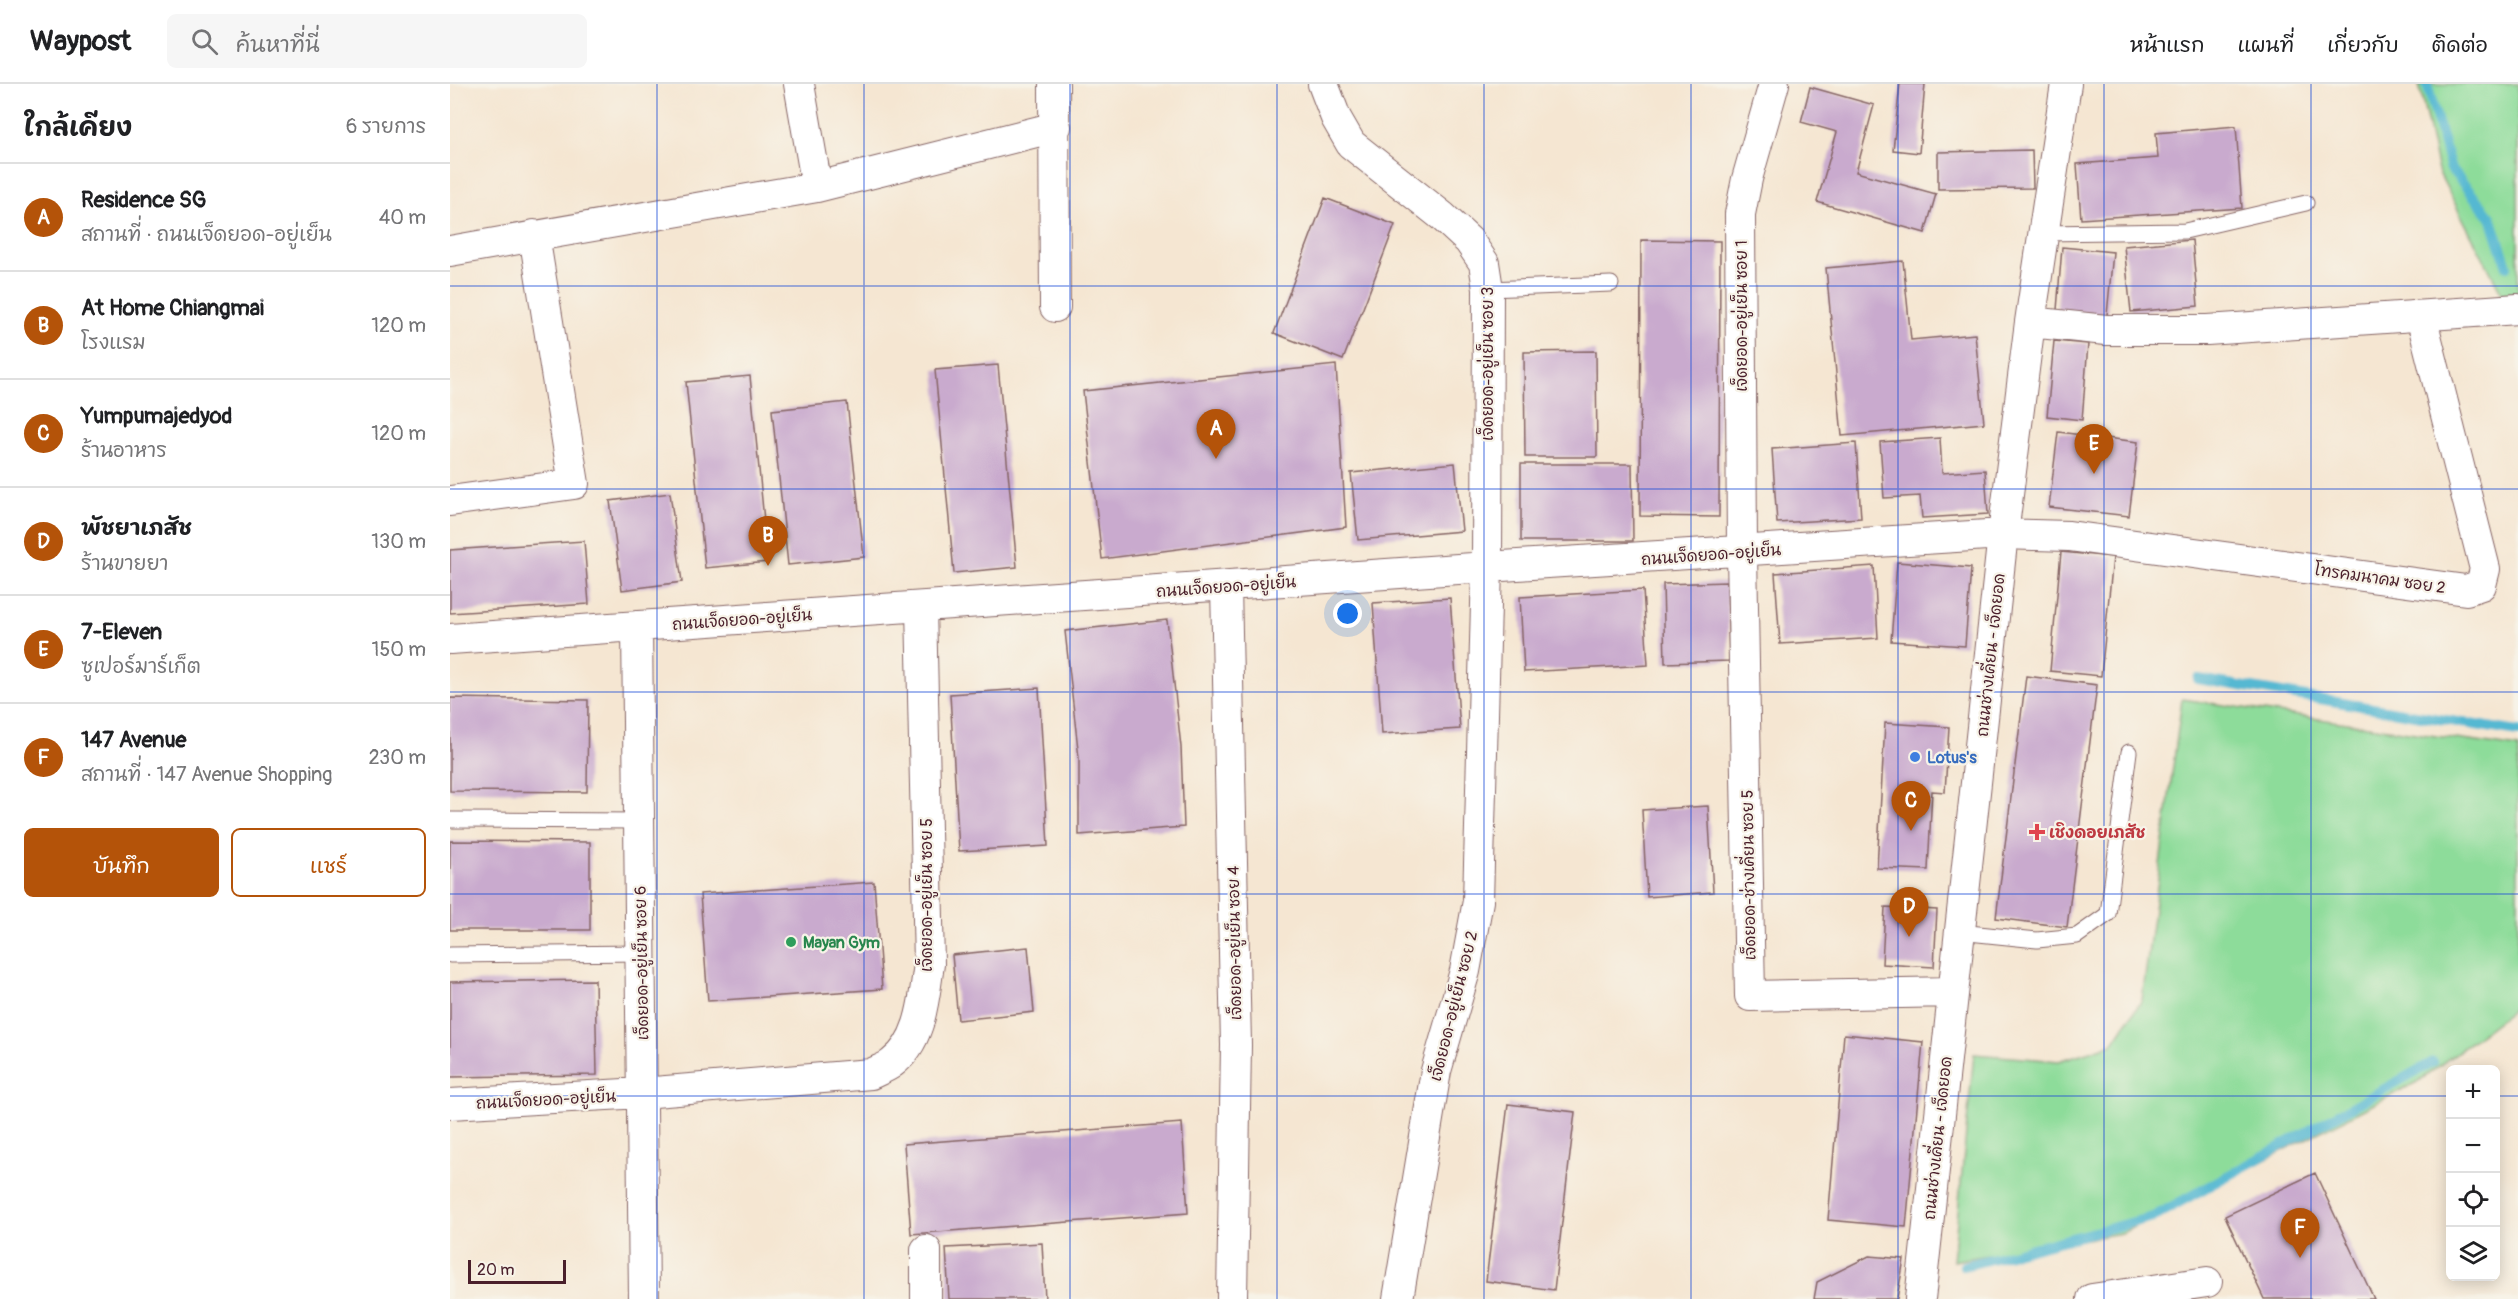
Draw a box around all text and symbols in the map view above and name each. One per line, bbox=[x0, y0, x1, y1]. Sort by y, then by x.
search box bbox=[167, 14, 587, 68]
text: Waypost bbox=[30, 24, 131, 59]
icon: search bbox=[188, 25, 221, 58]
text: ค้นหาที่นี่ bbox=[236, 31, 320, 59]
text: หน้าแรก bbox=[2130, 32, 2205, 59]
text: แผนที่ bbox=[2238, 32, 2294, 59]
text: เกี่ยวกับ bbox=[2327, 32, 2399, 59]
text: ติดต่อ bbox=[2432, 32, 2488, 59]
text: ใกล้เคียง bbox=[24, 112, 132, 144]
text: 6 รายการ bbox=[346, 114, 426, 139]
text: Residence SG bbox=[81, 186, 206, 214]
text: A bbox=[37, 205, 50, 230]
text: 40 m bbox=[379, 205, 426, 230]
text: สถานที่ · ถนนเจ็ดยอด-อยู่เย็น bbox=[81, 222, 332, 247]
street label: เจ็ดยอด-อยู่เย็น ซอย 1 bbox=[1730, 240, 1754, 392]
street label: เจ็ดยอด-อยู่เย็น ซอย 3 bbox=[1476, 287, 1500, 441]
text: At Home Chiangmai bbox=[81, 294, 264, 322]
text: B bbox=[38, 313, 49, 338]
text: 120 m bbox=[371, 313, 426, 338]
text: โรงแรม bbox=[81, 330, 146, 355]
text: Yumpumajedyod bbox=[81, 402, 232, 430]
pin: A bbox=[1196, 410, 1236, 459]
text: C bbox=[37, 421, 50, 446]
text: 120 m bbox=[371, 421, 426, 446]
pin: E bbox=[2074, 424, 2114, 474]
text: ร้านอาหาร bbox=[81, 438, 167, 463]
text: พัชยาเภสัช bbox=[81, 514, 192, 542]
pin: B bbox=[748, 516, 788, 566]
text: D bbox=[37, 529, 50, 554]
text: 130 m bbox=[371, 529, 426, 554]
street label: ถนนเจ็ดยอด-อยู่เย็น bbox=[1640, 538, 1782, 572]
text: ร้านขายยา bbox=[81, 551, 168, 576]
street label: โทรคมนาคม ซอย 2 bbox=[2313, 558, 2447, 598]
street label: ถนนเจ็ดยอด-อยู่เย็น bbox=[1155, 570, 1297, 604]
street label: ถนนช่างเคี่ยน - เจ็ดยอด bbox=[1967, 572, 2010, 738]
your location bbox=[1333, 599, 1362, 628]
street label: ถนนเจ็ดยอด-อยู่เย็น bbox=[671, 603, 813, 637]
text: 7-Eleven bbox=[81, 618, 162, 646]
text: E bbox=[38, 637, 49, 662]
text: 150 m bbox=[372, 637, 426, 662]
text: ซูเปอร์มาร์เก็ต bbox=[81, 654, 201, 679]
text: 147 Avenue bbox=[81, 726, 186, 754]
text: F bbox=[37, 745, 50, 770]
text: 230 m bbox=[369, 745, 426, 770]
place label: Lotus's bbox=[1927, 748, 1977, 768]
marker: Lotus's bbox=[1908, 750, 1922, 764]
text: สถานที่ · 147 Avenue Shopping bbox=[81, 762, 332, 787]
pin: C bbox=[1892, 782, 1930, 831]
street label: เจ็ดยอด-ช่างเคี่ยน ซอย 5 bbox=[1732, 789, 1760, 961]
street label: เจ็ดยอด-อยู่เย็น ซอย 5 bbox=[915, 818, 939, 972]
place label: เชิงดอยเภสัช bbox=[2049, 822, 2145, 843]
marker: เชิงดอยเภสัช bbox=[2030, 825, 2044, 839]
button: บันทึก bbox=[24, 828, 219, 897]
button: แชร์ bbox=[231, 828, 426, 897]
street label: เจ็ดยอด-อยู่เย็น ซอย 4 bbox=[1222, 866, 1248, 1020]
street label: เจ็ดยอด-อยู่เย็น ซอย 6 bbox=[629, 886, 655, 1040]
pin: D bbox=[1890, 888, 1928, 937]
street label: เจ็ดยอด-อยู่เย็น ซอย 2 bbox=[1424, 928, 1484, 1084]
place label: Mayan Gym bbox=[803, 933, 880, 953]
marker: Mayan Gym bbox=[784, 935, 798, 949]
street label: ถนนช่างเคี่ยน - เจ็ดยอด bbox=[1914, 1055, 1957, 1221]
map controls bbox=[2446, 1065, 2500, 1281]
button: + bbox=[2446, 1065, 2500, 1119]
street label: ถนนเจ็ดยอด-อยู่เย็น bbox=[475, 1084, 617, 1116]
button: − bbox=[2446, 1119, 2500, 1173]
button: locate bbox=[2446, 1173, 2500, 1227]
pin: F bbox=[2280, 1208, 2320, 1258]
button: layers bbox=[2446, 1227, 2500, 1281]
scale bar bbox=[468, 1257, 566, 1284]
text: 20 m bbox=[477, 1260, 515, 1280]

